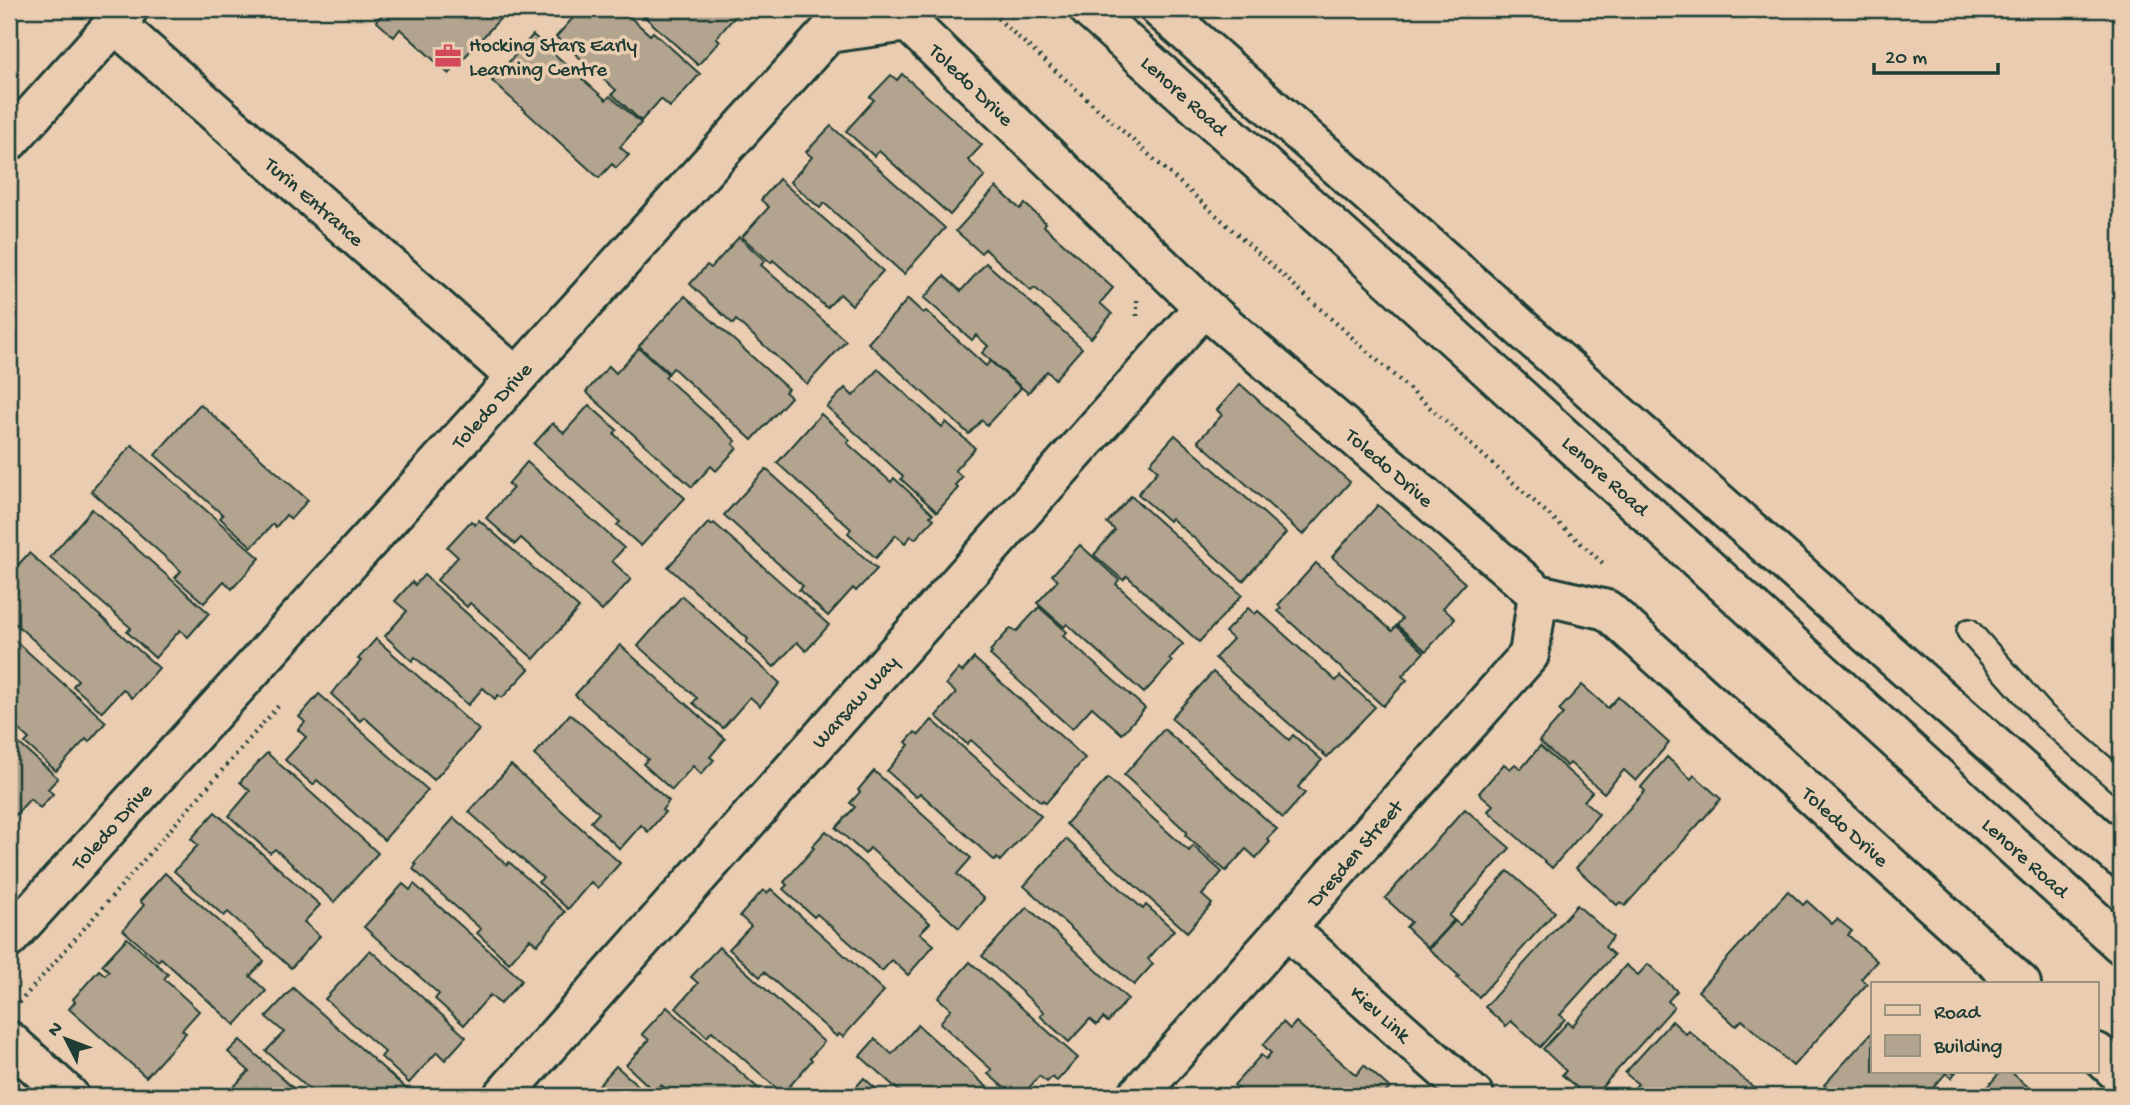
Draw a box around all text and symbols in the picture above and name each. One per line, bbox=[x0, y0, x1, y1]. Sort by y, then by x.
scale bar bbox=[1874, 32, 1999, 76]
place label: Hocking Stars Early Learning Centre bbox=[469, 35, 637, 84]
street label: Toledo Drive bbox=[921, 39, 1018, 134]
office icon: Hocking Stars Early Learning Centre bbox=[433, 41, 463, 71]
text: 20 m bbox=[1885, 47, 1927, 72]
street label: Lenore Road bbox=[1134, 52, 1233, 144]
street label: Turin Entrance bbox=[257, 153, 368, 254]
street label: Toledo Drive bbox=[447, 358, 540, 457]
street label: Toledo Drive bbox=[1338, 424, 1438, 515]
street label: Lenore Road bbox=[1555, 432, 1654, 524]
street label: Warsaw Way bbox=[808, 651, 905, 755]
street label: Toledo Drive bbox=[67, 779, 160, 878]
street label: Toledo Drive bbox=[1794, 782, 1893, 875]
street label: Dresden Street bbox=[1302, 795, 1412, 915]
street label: Lenore Road bbox=[1975, 814, 2074, 906]
street label: Kiev Link bbox=[1343, 982, 1416, 1051]
legend bbox=[1871, 982, 2098, 1074]
text: Road bbox=[1934, 1002, 1982, 1027]
north arrow bbox=[32, 1004, 102, 1074]
text: N bbox=[43, 1018, 69, 1042]
text: Building bbox=[1933, 1036, 2003, 1061]

